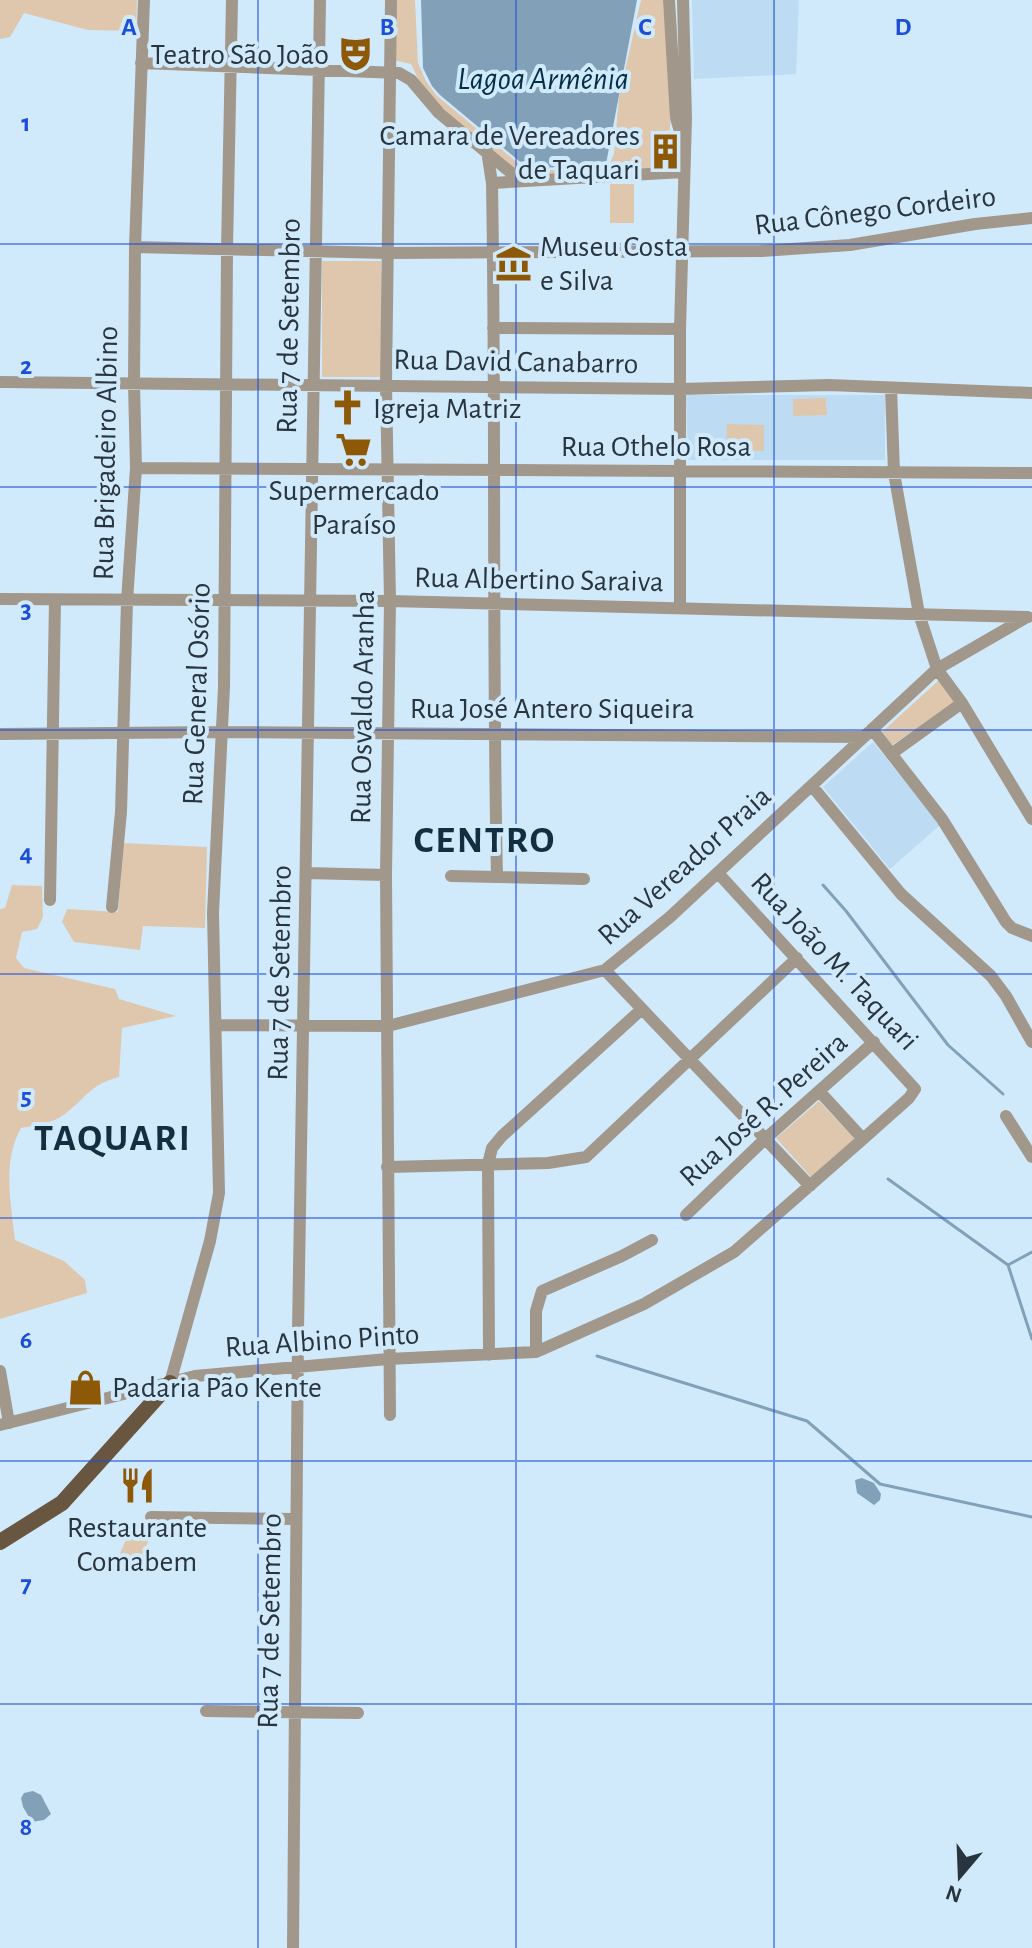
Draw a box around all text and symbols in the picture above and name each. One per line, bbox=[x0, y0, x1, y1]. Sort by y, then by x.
text: A bbox=[121, 14, 137, 40]
text: B bbox=[379, 14, 395, 40]
text: C bbox=[638, 14, 652, 40]
text: D bbox=[894, 14, 912, 40]
theatre icon: Teatro São João bbox=[336, 35, 374, 73]
place label: Teatro São João bbox=[151, 40, 329, 70]
water label: Lagoa Armênia bbox=[457, 63, 629, 95]
text: 1 bbox=[21, 110, 31, 136]
place label: Camara de Vereadores de Taquari bbox=[379, 121, 640, 185]
building icon: Camara de Vereadores de Taquari bbox=[647, 133, 685, 171]
street label: Rua Cônego Cordeiro bbox=[753, 181, 998, 241]
street label: Rua 7 de Setembro bbox=[272, 218, 306, 434]
place label: Museu Costa e Silva bbox=[540, 232, 688, 296]
museum icon: Museu Costa e Silva bbox=[495, 244, 533, 282]
street label: Rua Brigadeiro Albino bbox=[89, 325, 123, 581]
street label: Rua David Canabarro bbox=[393, 345, 639, 379]
text: 2 bbox=[20, 353, 32, 379]
church icon: Igreja Matriz bbox=[328, 389, 366, 427]
place label: Igreja Matriz bbox=[373, 394, 521, 424]
supermarket icon: Supermercado Paraíso bbox=[335, 430, 373, 468]
street label: Rua Othelo Rosa bbox=[561, 432, 751, 462]
place label: Supermercado Paraíso bbox=[268, 476, 440, 540]
street label: Rua Albertino Saraiva bbox=[414, 563, 664, 597]
street label: Rua General Osório bbox=[178, 582, 216, 806]
street label: Rua Osvaldo Aranha bbox=[346, 590, 380, 824]
text: 3 bbox=[20, 597, 32, 623]
street label: Rua José Antero Siqueira bbox=[410, 694, 694, 724]
street label: Rua Vereador Praia bbox=[592, 781, 777, 951]
district label: CENTRO bbox=[414, 822, 556, 860]
text: 4 bbox=[19, 840, 33, 866]
street label: Rua 7 de Setembro bbox=[263, 865, 297, 1081]
street label: Rua João M. Taquari bbox=[745, 867, 924, 1056]
street label: Rua José R. Pereira bbox=[674, 1027, 853, 1193]
text: 5 bbox=[20, 1084, 32, 1110]
district label: TAQUARI bbox=[34, 1120, 192, 1158]
street label: Rua Albino Pinto bbox=[224, 1319, 420, 1363]
text: 6 bbox=[20, 1327, 32, 1353]
shop icon: Padaria Pão Kente bbox=[67, 1368, 105, 1406]
place label: Padaria Pão Kente bbox=[112, 1373, 322, 1403]
restaurant icon: Restaurante Comabem bbox=[118, 1467, 156, 1505]
place label: Restaurante Comabem bbox=[67, 1513, 207, 1577]
street label: Rua 7 de Setembro bbox=[253, 1513, 287, 1729]
text: 7 bbox=[20, 1571, 32, 1597]
text: 8 bbox=[20, 1814, 32, 1840]
north arrow bbox=[920, 1836, 1000, 1916]
text: N bbox=[943, 1881, 965, 1907]

